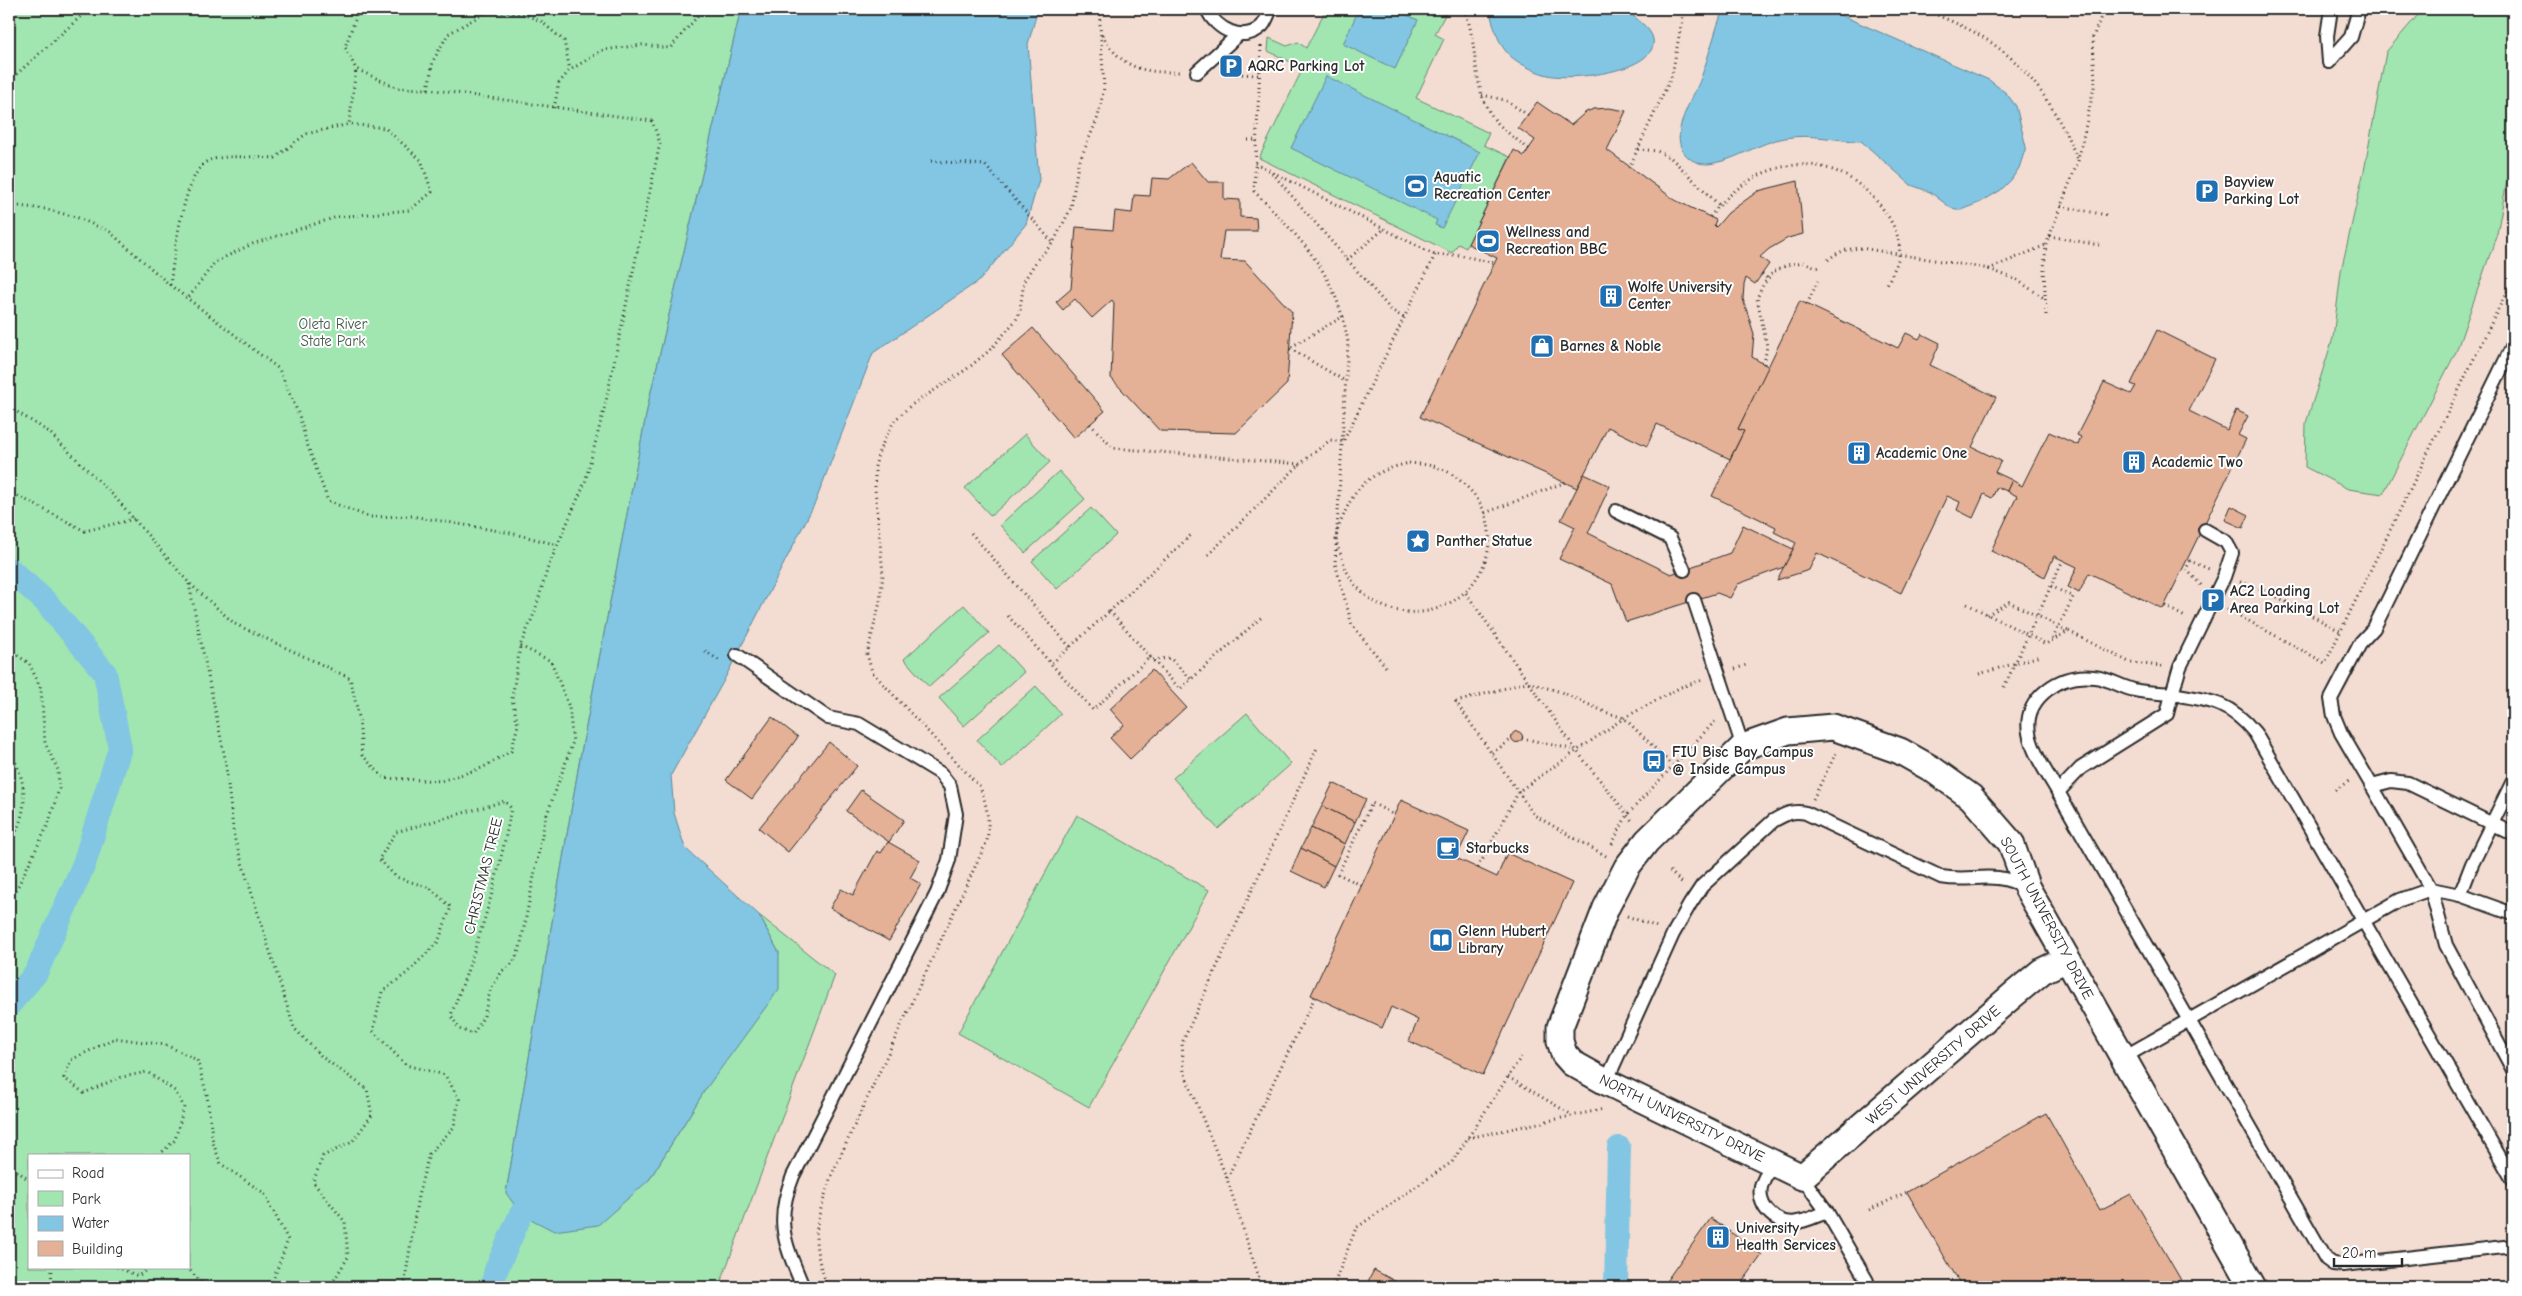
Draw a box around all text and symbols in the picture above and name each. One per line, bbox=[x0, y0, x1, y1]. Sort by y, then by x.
parking icon: AQRC Parking Lot bbox=[1218, 53, 1244, 79]
place label: AQRC Parking Lot bbox=[1248, 57, 1366, 75]
place label: Aquatic Recreation Center bbox=[1434, 168, 1550, 203]
sports icon: Aquatic Recreation Center bbox=[1403, 173, 1429, 199]
place label: Bayview Parking Lot bbox=[2224, 173, 2300, 208]
parking icon: Bayview Parking Lot bbox=[2194, 178, 2220, 204]
place label: Wellness and Recreation BBC bbox=[1506, 223, 1607, 258]
sports icon: Wellness and Recreation BBC bbox=[1475, 228, 1501, 254]
place label: Wolfe University Center bbox=[1628, 278, 1732, 313]
building icon: Wolfe University Center bbox=[1598, 283, 1624, 309]
park label: Oleta River State Park bbox=[299, 315, 367, 350]
shop icon: Barnes & Noble bbox=[1529, 333, 1555, 359]
place label: Barnes & Noble bbox=[1560, 337, 1661, 355]
building icon: Academic One bbox=[1846, 440, 1872, 466]
place label: Academic One bbox=[1876, 444, 1967, 462]
building icon: Academic Two bbox=[2121, 449, 2147, 475]
place label: Academic Two bbox=[2152, 453, 2243, 471]
place icon: Panther Statue bbox=[1405, 528, 1431, 554]
place label: Panther Statue bbox=[1436, 532, 1532, 550]
place label: AC2 Loading Area Parking Lot bbox=[2230, 582, 2340, 617]
parking icon: AC2 Loading Area Parking Lot bbox=[2200, 587, 2226, 613]
place label: FIU Bisc Bay Campus @ Inside Campus bbox=[1672, 743, 1813, 778]
bus stop icon: FIU Bisc Bay Campus @ Inside Campus bbox=[1641, 748, 1667, 774]
street label: CHRISTMAS TREE bbox=[460, 816, 506, 936]
street label: SOUTH UNIVERSITY DRIVE bbox=[1996, 834, 2098, 1002]
cafe icon: Starbucks bbox=[1435, 835, 1461, 861]
place label: Starbucks bbox=[1466, 839, 1529, 857]
place label: Glenn Hubert Library bbox=[1458, 922, 1547, 957]
library icon: Glenn Hubert Library bbox=[1428, 927, 1454, 953]
street label: WEST UNIVERSITY DRIVE bbox=[1862, 1002, 2004, 1128]
street label: NORTH UNIVERSITY DRIVE bbox=[1596, 1070, 1768, 1166]
legend bbox=[28, 1154, 190, 1268]
text: Road bbox=[72, 1164, 104, 1182]
text: Park bbox=[72, 1190, 101, 1208]
text: Water bbox=[72, 1214, 109, 1232]
place label: University Health Services bbox=[1736, 1219, 1836, 1254]
building icon: University Health Services bbox=[1705, 1224, 1731, 1250]
scale bar bbox=[2334, 1236, 2402, 1268]
text: Building bbox=[72, 1240, 123, 1258]
text: 20 m bbox=[2342, 1244, 2376, 1262]

